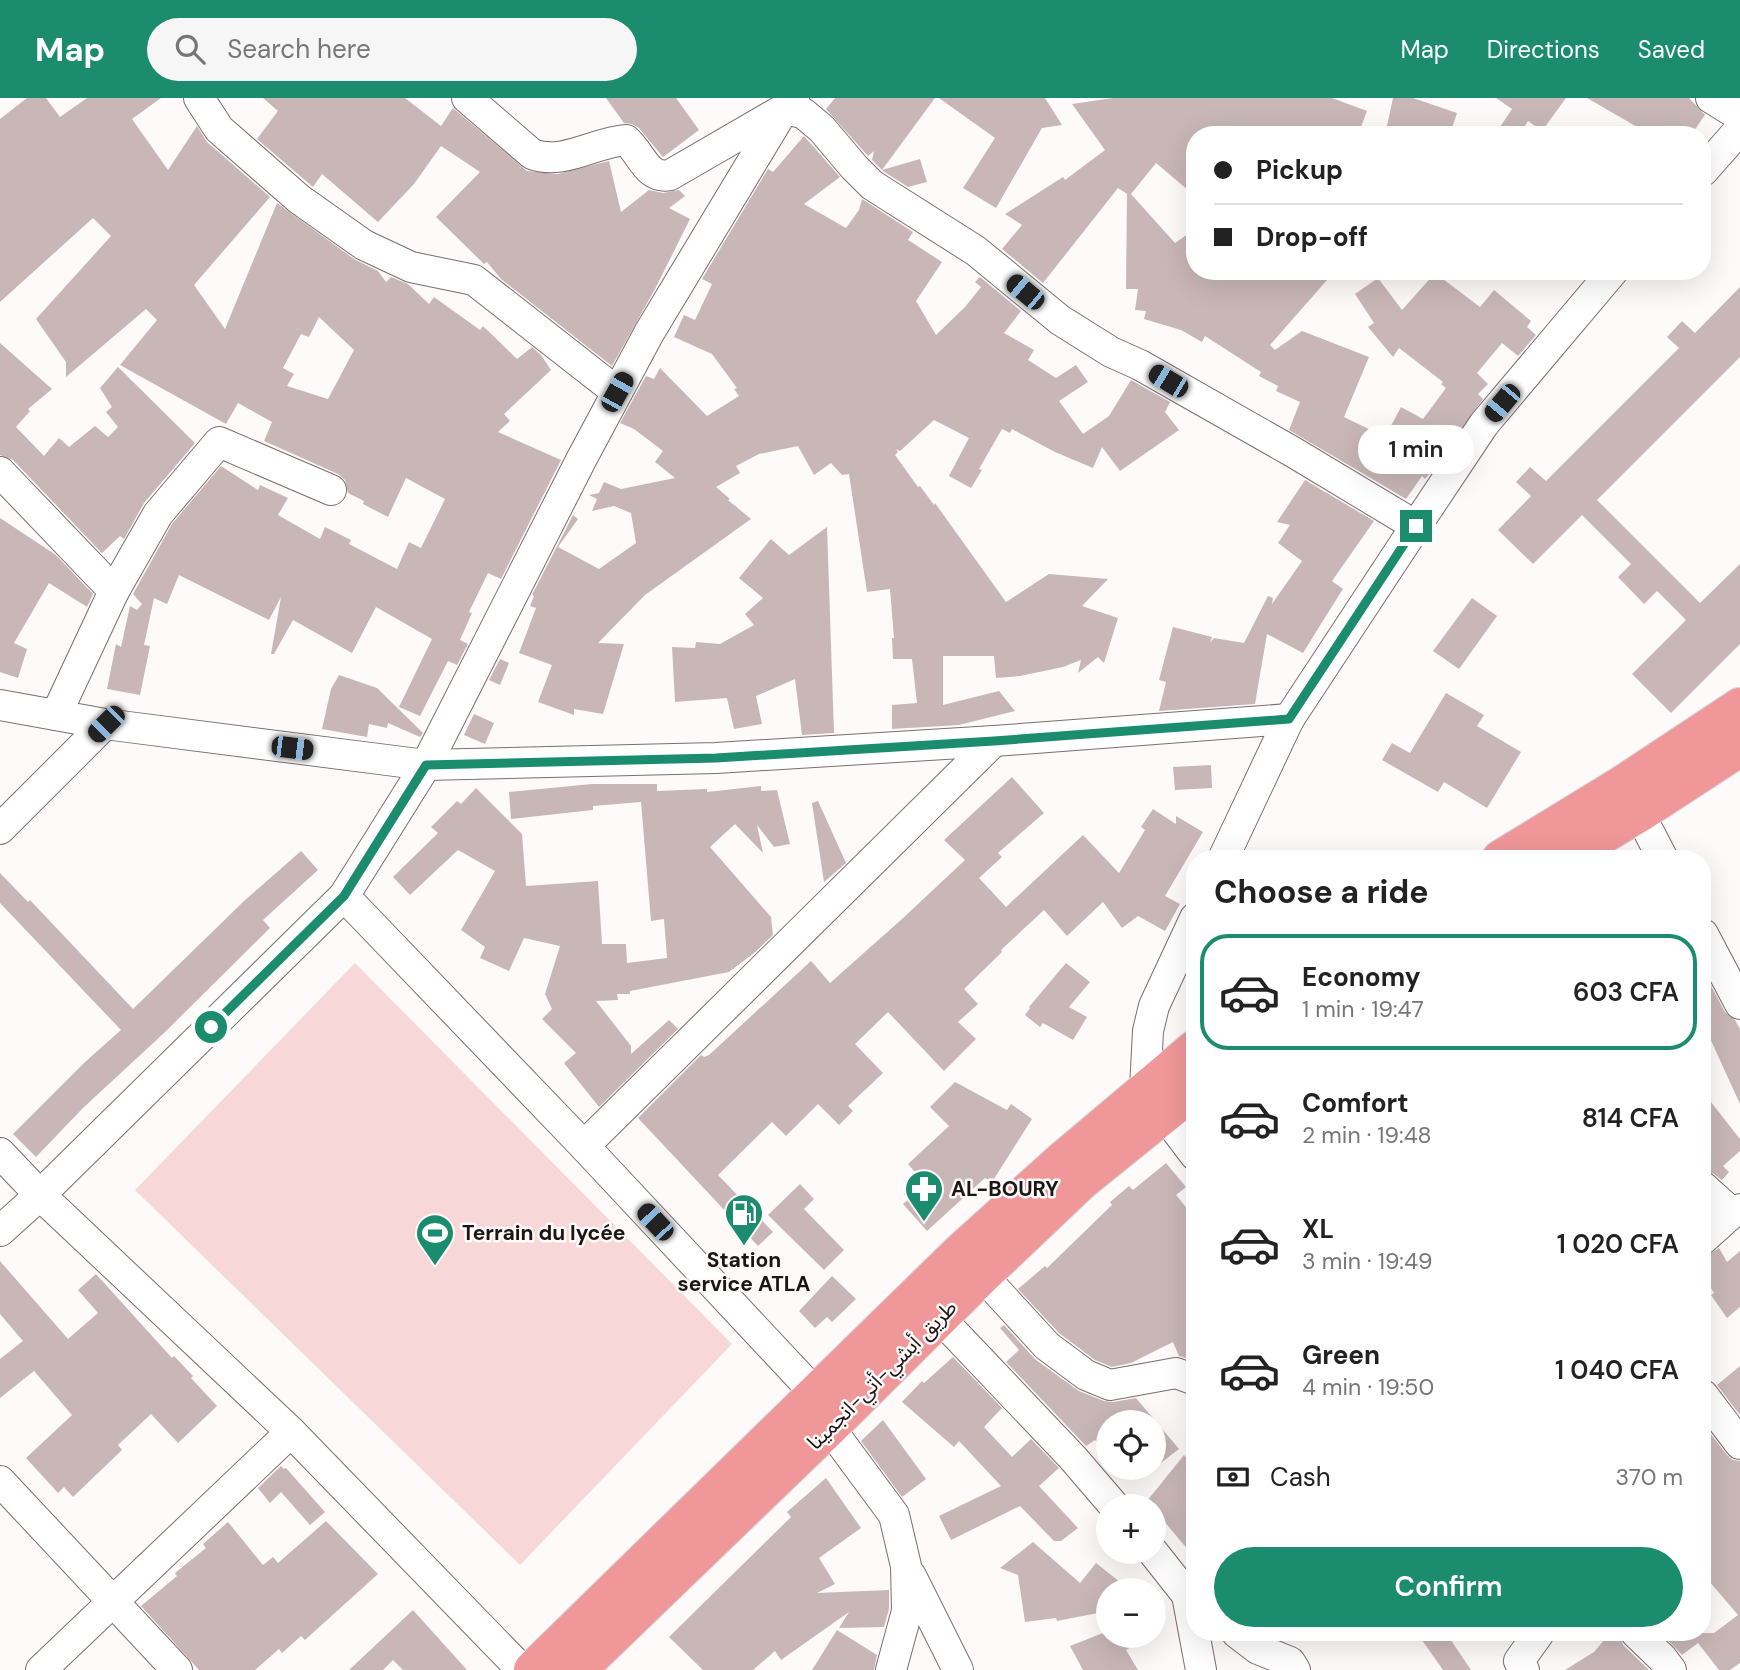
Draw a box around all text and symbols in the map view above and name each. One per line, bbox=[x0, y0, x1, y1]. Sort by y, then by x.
search box bbox=[147, 18, 637, 81]
text: Map bbox=[35, 28, 105, 71]
icon: search bbox=[171, 30, 209, 68]
text: Search here bbox=[227, 32, 371, 66]
text: Map bbox=[1401, 34, 1449, 65]
text: Directions bbox=[1487, 34, 1600, 65]
text: Saved bbox=[1638, 34, 1705, 65]
text: Pickup bbox=[1256, 153, 1343, 187]
text: Drop-off bbox=[1256, 220, 1368, 254]
car bbox=[1003, 270, 1048, 314]
car bbox=[1145, 361, 1192, 401]
car bbox=[598, 369, 637, 415]
car bbox=[1481, 380, 1524, 426]
callout: 1 min bbox=[1358, 424, 1474, 474]
text: 1 min bbox=[1389, 434, 1443, 464]
route end bbox=[1400, 510, 1432, 542]
car bbox=[84, 702, 129, 746]
car bbox=[270, 735, 315, 761]
text: Choose a ride bbox=[1214, 871, 1429, 913]
text: Economy bbox=[1302, 960, 1420, 994]
icon: car bbox=[1218, 961, 1281, 1024]
text: 603 CFA bbox=[1573, 975, 1679, 1009]
text: 1 min · 19:47 bbox=[1302, 994, 1424, 1024]
route start bbox=[195, 1011, 227, 1043]
text: Comfort bbox=[1302, 1086, 1408, 1120]
icon: car bbox=[1218, 1087, 1281, 1150]
text: 814 CFA bbox=[1582, 1101, 1679, 1135]
text: 2 min · 19:48 bbox=[1302, 1120, 1432, 1150]
pharmacy icon: AL-BOURY bbox=[903, 1168, 945, 1223]
place label: AL-BOURY bbox=[951, 1175, 1059, 1203]
fuel station icon: Station service ATLA bbox=[723, 1192, 765, 1247]
car bbox=[633, 1199, 678, 1245]
sports icon: Terrain du lycée bbox=[414, 1212, 456, 1267]
text: XL bbox=[1302, 1212, 1334, 1246]
icon: car bbox=[1218, 1213, 1281, 1276]
place label: Terrain du lycée bbox=[462, 1219, 625, 1247]
text: 1 020 CFA bbox=[1557, 1227, 1679, 1261]
place label: Station service ATLA bbox=[678, 1246, 811, 1298]
text: 3 min · 19:49 bbox=[1302, 1246, 1432, 1276]
street label: طريق أبشي-أتي-انجمينا bbox=[801, 1294, 964, 1457]
text: Green bbox=[1302, 1338, 1380, 1372]
icon: car bbox=[1218, 1339, 1281, 1402]
text: 1 040 CFA bbox=[1555, 1353, 1679, 1387]
text: 4 min · 19:50 bbox=[1302, 1372, 1434, 1402]
map controls bbox=[1096, 1410, 1166, 1648]
button: locate bbox=[1096, 1410, 1166, 1480]
icon: cash bbox=[1214, 1458, 1252, 1496]
text: Cash bbox=[1270, 1460, 1331, 1494]
text: 370 m bbox=[1615, 1462, 1683, 1492]
button: + bbox=[1096, 1494, 1166, 1564]
button: Confirm bbox=[1214, 1547, 1683, 1627]
button: − bbox=[1096, 1578, 1166, 1648]

